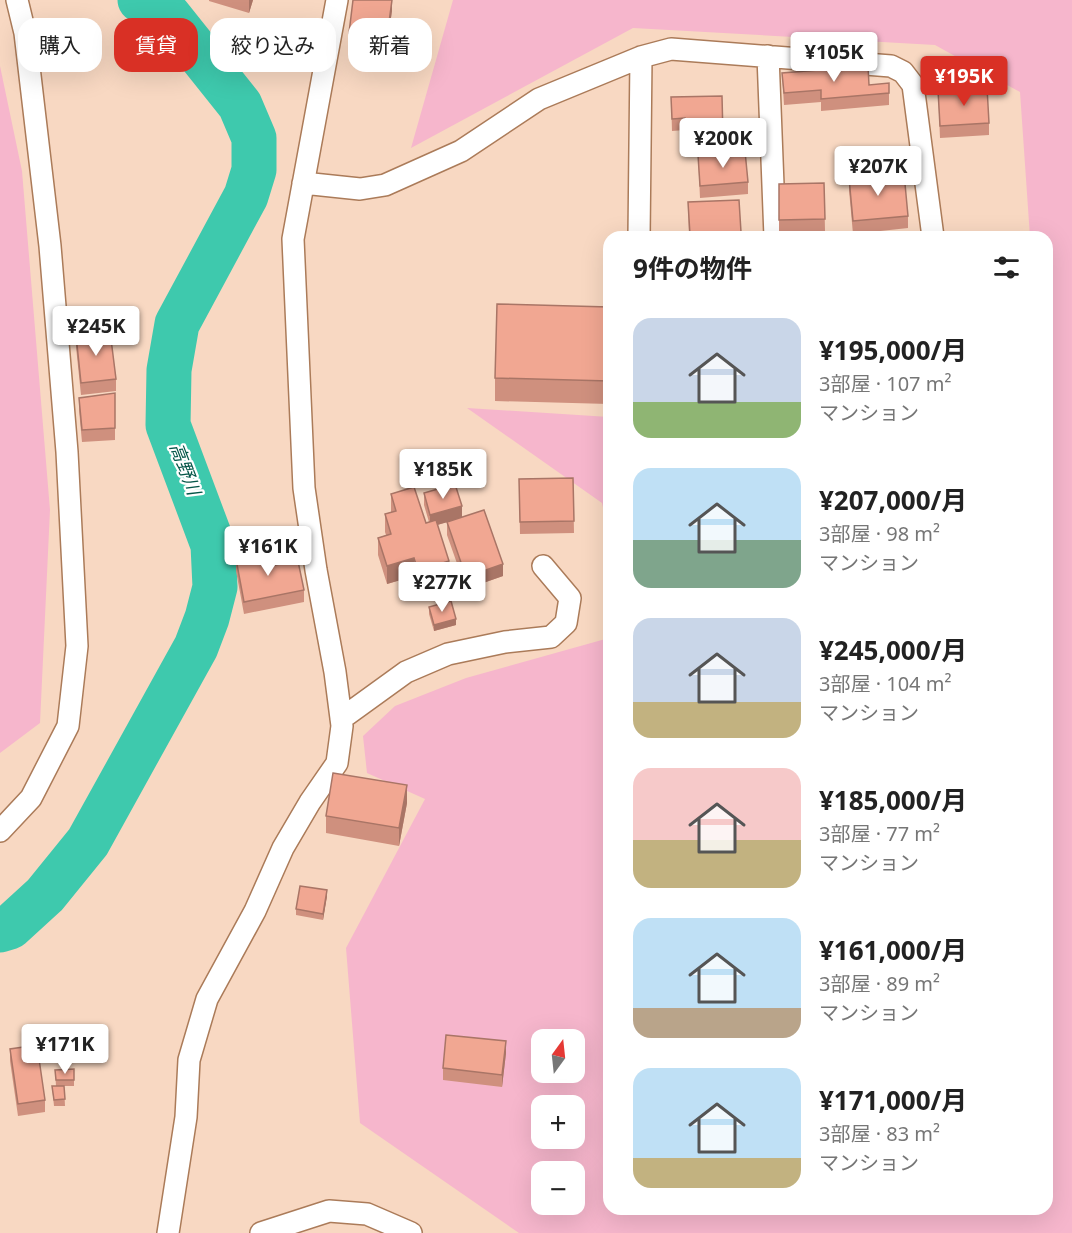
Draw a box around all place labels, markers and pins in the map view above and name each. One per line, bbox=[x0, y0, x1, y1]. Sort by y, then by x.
pin: ¥105K bbox=[792, 32, 876, 83]
pin: ¥195K bbox=[922, 56, 1006, 107]
pin: ¥200K bbox=[681, 118, 765, 169]
pin: ¥207K bbox=[836, 146, 920, 197]
pin: ¥245K bbox=[54, 306, 138, 357]
pin: ¥185K bbox=[401, 449, 485, 500]
pin: ¥161K bbox=[226, 526, 310, 577]
pin: ¥277K bbox=[400, 562, 484, 613]
pin: ¥171K bbox=[23, 1024, 107, 1075]

